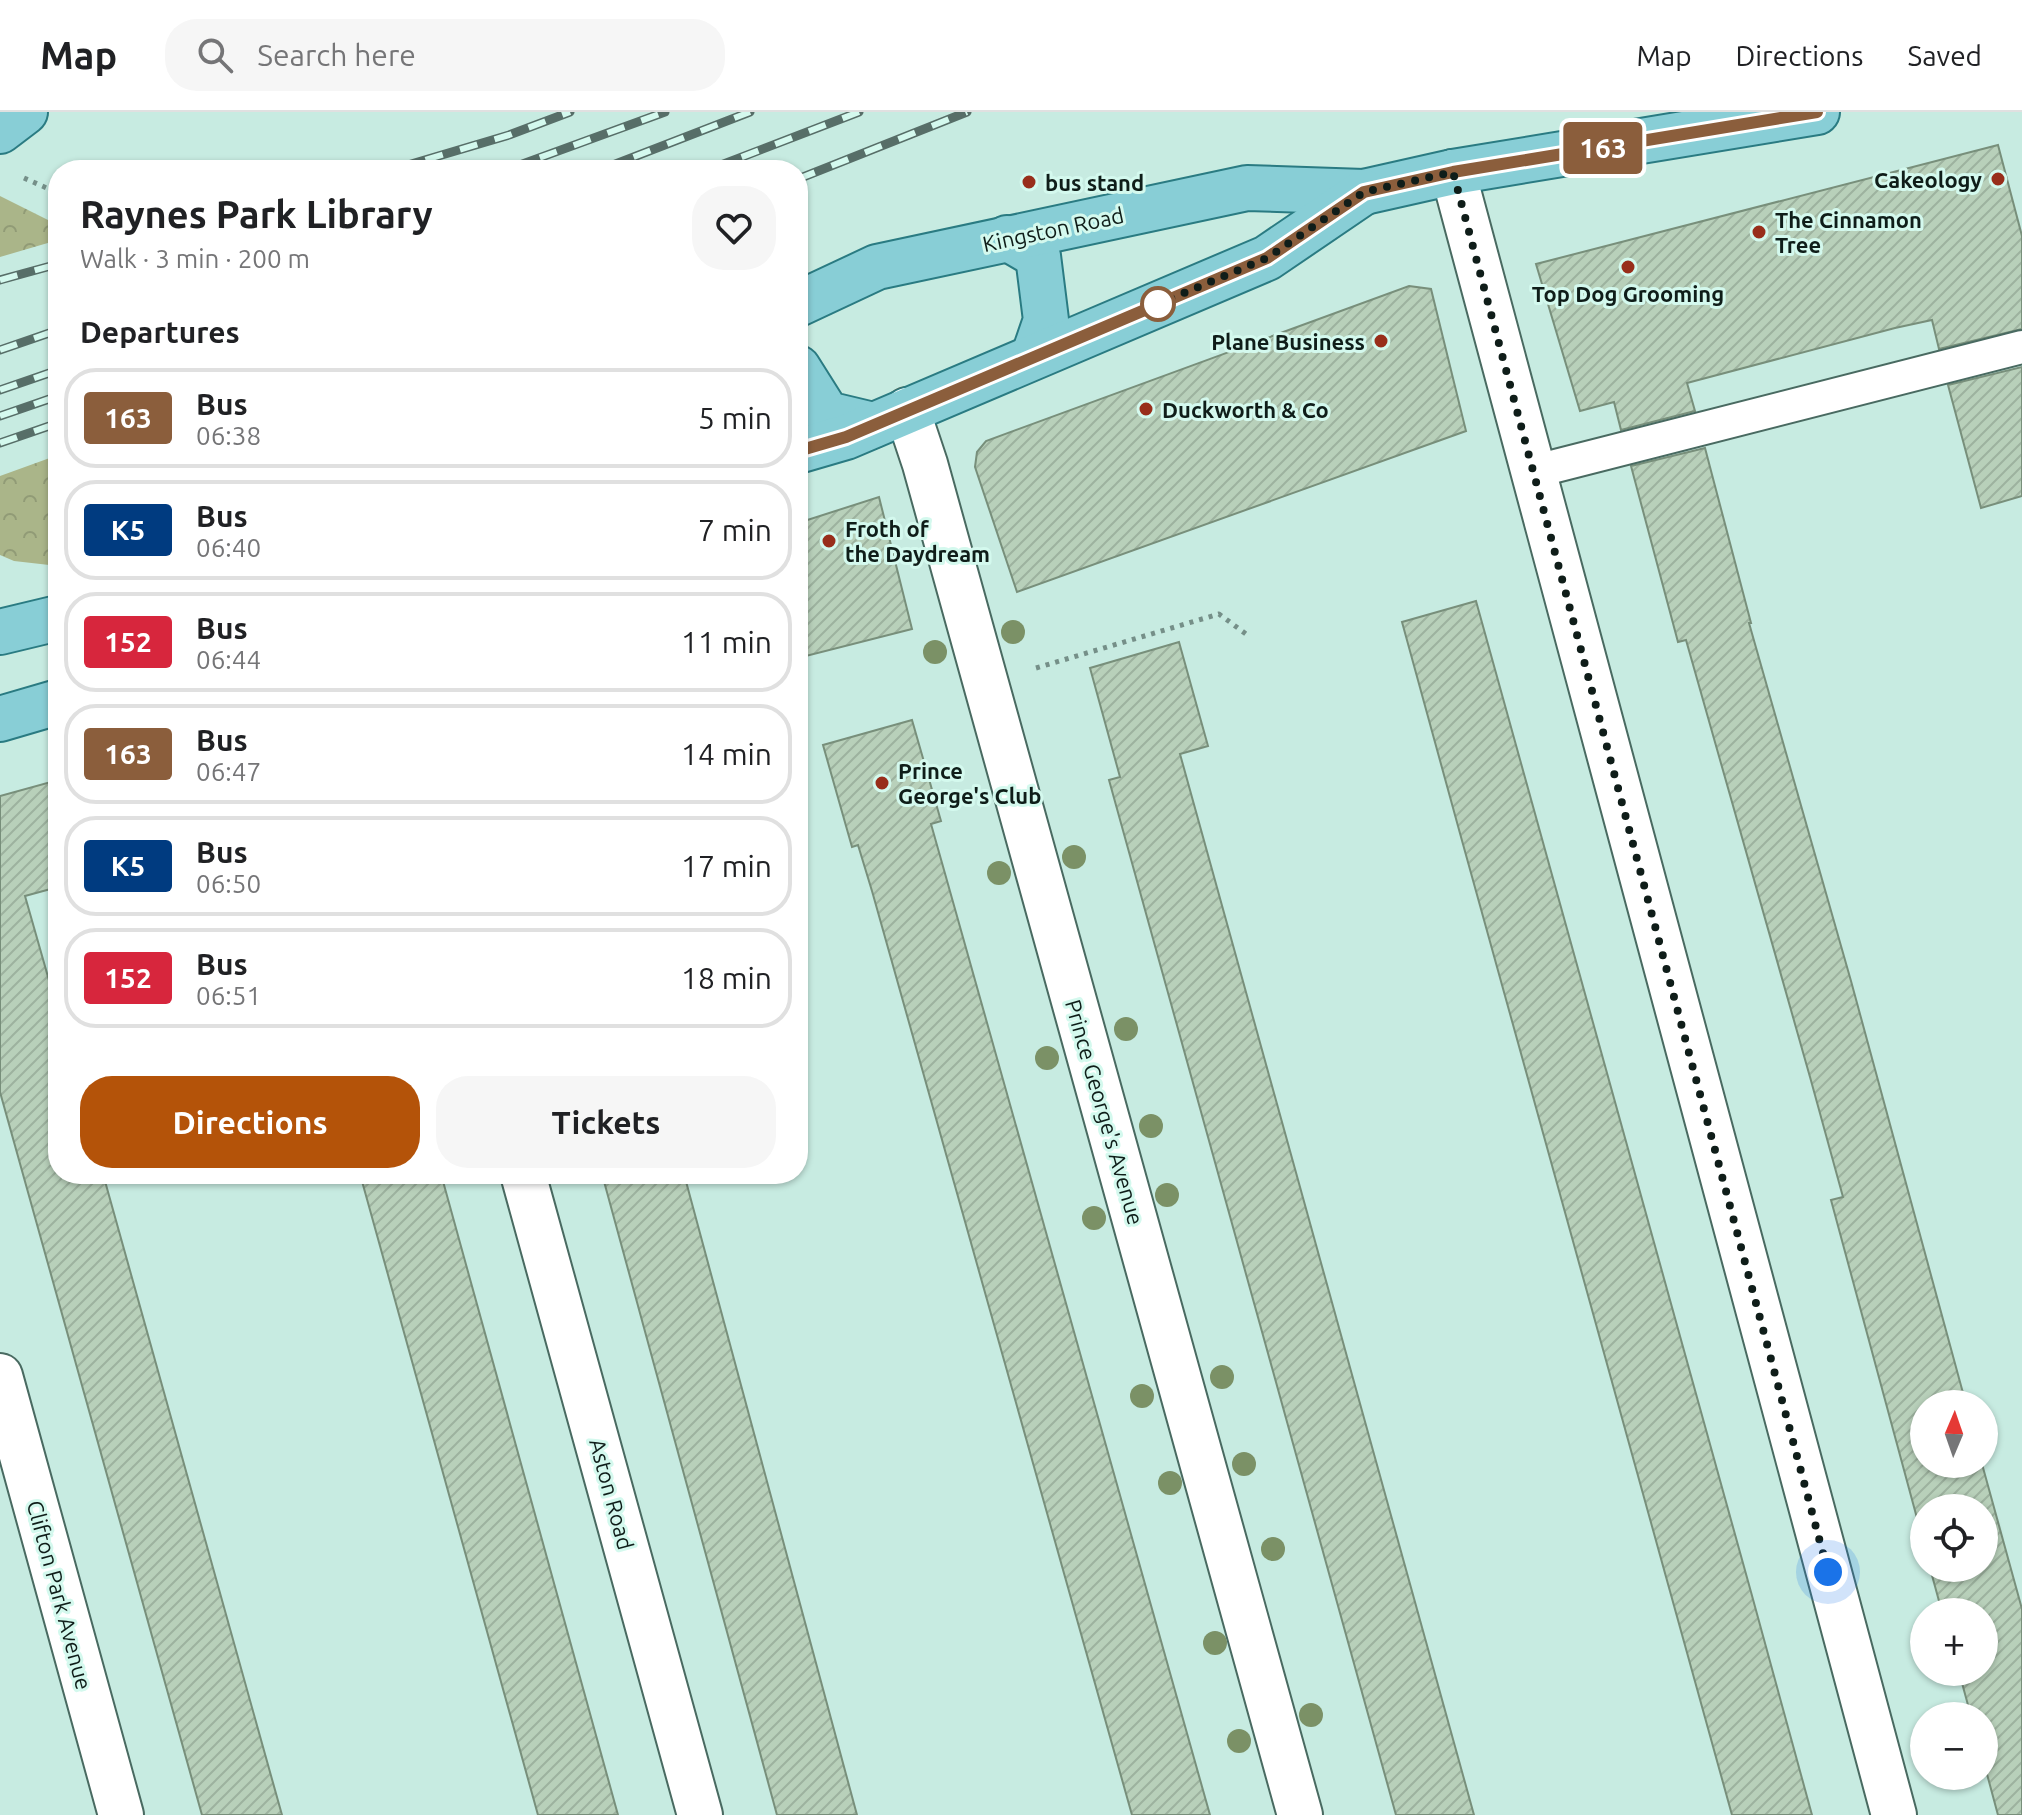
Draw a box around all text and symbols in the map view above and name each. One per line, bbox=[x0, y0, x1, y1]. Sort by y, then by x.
search box bbox=[165, 19, 725, 91]
icon: search bbox=[193, 33, 237, 77]
text: Map bbox=[40, 34, 117, 76]
text: Search here bbox=[257, 38, 416, 72]
text: Map bbox=[1636, 40, 1692, 71]
text: Directions bbox=[1736, 40, 1863, 71]
text: Saved bbox=[1907, 40, 1982, 71]
line badge: 163 bbox=[1557, 122, 1649, 174]
text: 163 bbox=[1579, 132, 1627, 163]
place label: Cakeology bbox=[1874, 167, 1982, 192]
place label: bus stand bbox=[1045, 170, 1144, 195]
marker: Cakeology bbox=[1989, 170, 2007, 188]
marker: bus stand bbox=[1020, 173, 1038, 191]
button: heart bbox=[692, 186, 776, 270]
text: Raynes Park Library bbox=[80, 193, 433, 235]
street label: Kingston Road bbox=[980, 202, 1126, 256]
place label: The Cinnamon Tree bbox=[1775, 207, 1922, 257]
marker: The Cinnamon Tree bbox=[1750, 223, 1768, 241]
text: Walk · 3 min · 200 m bbox=[80, 244, 310, 273]
marker: Top Dog Grooming bbox=[1619, 258, 1637, 276]
place label: Top Dog Grooming bbox=[1532, 281, 1724, 306]
unlabelled marker bbox=[1141, 287, 1175, 321]
text: Departures bbox=[80, 315, 240, 349]
place label: Plane Business bbox=[1211, 329, 1365, 354]
marker: Plane Business bbox=[1372, 332, 1390, 350]
text: Bus bbox=[196, 387, 248, 421]
place label: Duckworth & Co bbox=[1162, 397, 1329, 422]
marker: Duckworth & Co bbox=[1137, 400, 1155, 418]
text: 5 min bbox=[698, 401, 772, 435]
text: 163 bbox=[104, 402, 152, 433]
text: 06:38 bbox=[196, 421, 261, 450]
text: Bus bbox=[196, 499, 248, 533]
text: 7 min bbox=[698, 513, 772, 547]
text: K5 bbox=[111, 514, 145, 545]
place label: Froth of the Daydream bbox=[845, 516, 990, 566]
marker: Froth of the Daydream bbox=[820, 532, 838, 550]
text: 06:40 bbox=[196, 533, 261, 562]
text: Bus bbox=[196, 611, 248, 645]
text: 11 min bbox=[681, 625, 772, 659]
text: 152 bbox=[104, 626, 152, 657]
text: 06:44 bbox=[196, 645, 261, 674]
text: Bus bbox=[196, 723, 248, 757]
text: 14 min bbox=[681, 737, 772, 771]
text: 163 bbox=[104, 738, 152, 769]
text: 06:47 bbox=[196, 757, 261, 786]
place label: Prince George's Club bbox=[898, 758, 1041, 808]
marker: Prince George's Club bbox=[873, 774, 891, 792]
text: Bus bbox=[196, 835, 248, 869]
text: 17 min bbox=[681, 849, 772, 883]
text: K5 bbox=[111, 850, 145, 881]
text: 06:50 bbox=[196, 869, 261, 898]
text: Bus bbox=[196, 947, 248, 981]
text: 18 min bbox=[681, 961, 772, 995]
text: 152 bbox=[104, 962, 152, 993]
text: 06:51 bbox=[196, 981, 261, 1010]
street label: Prince George's Avenue bbox=[1061, 996, 1149, 1228]
button: Directions bbox=[80, 1076, 420, 1168]
button: Tickets bbox=[436, 1076, 776, 1168]
north arrow bbox=[1910, 1390, 1998, 1478]
map controls bbox=[1910, 1390, 1998, 1790]
street label: Aston Road bbox=[585, 1436, 639, 1552]
button: locate bbox=[1910, 1494, 1998, 1582]
street label: Clifton Park Avenue bbox=[23, 1498, 97, 1692]
your location bbox=[1808, 1552, 1848, 1592]
button: + bbox=[1910, 1598, 1998, 1686]
button: − bbox=[1910, 1702, 1998, 1790]

